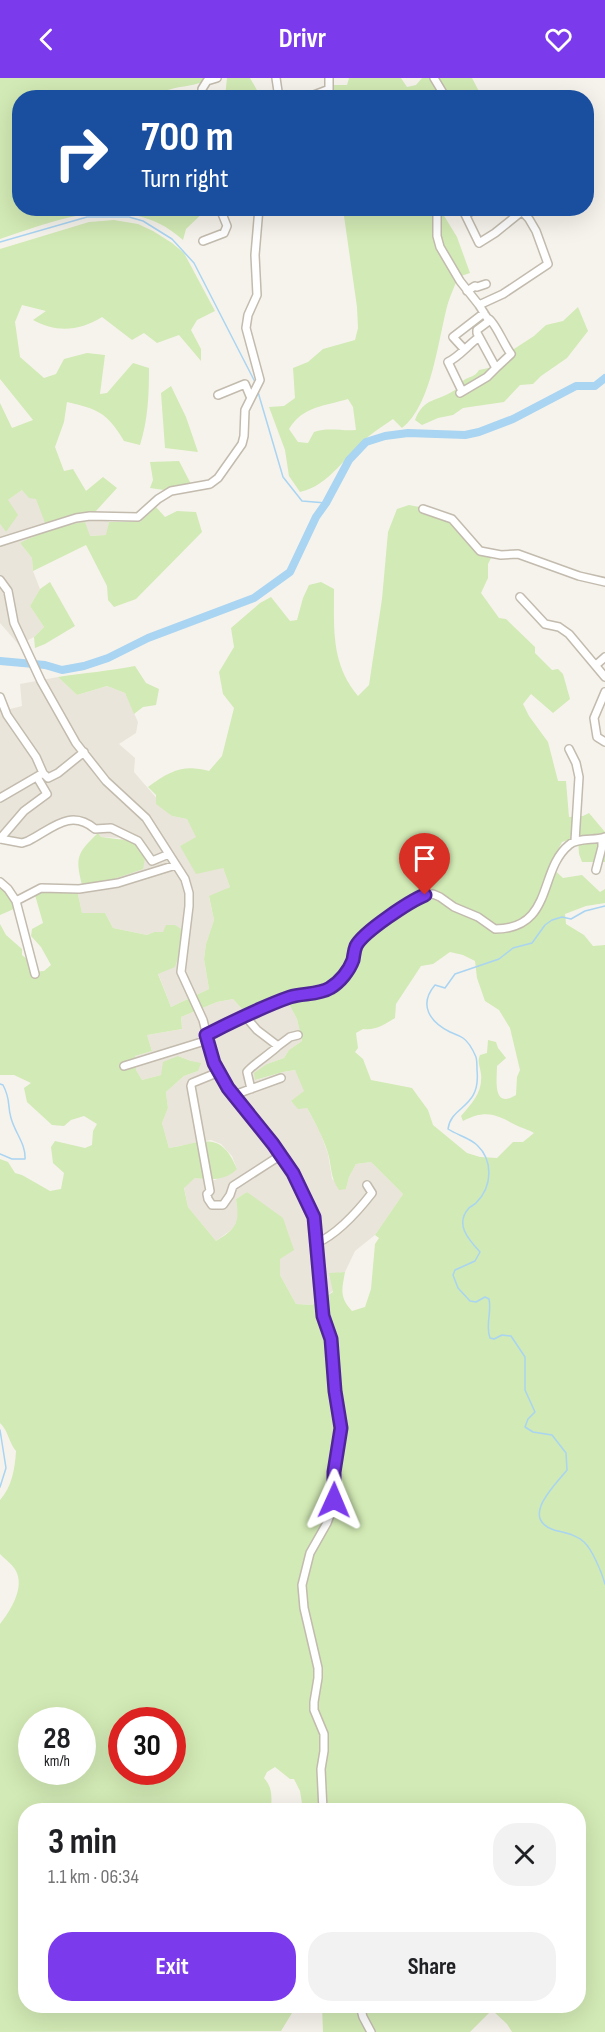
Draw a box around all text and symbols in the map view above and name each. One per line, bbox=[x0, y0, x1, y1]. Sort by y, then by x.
icon: back bbox=[30, 23, 63, 56]
text: Drivr bbox=[279, 23, 326, 55]
icon: heart bbox=[542, 23, 575, 56]
text: 700 m bbox=[141, 112, 234, 163]
icon: right bbox=[42, 114, 120, 192]
text: Turn right bbox=[141, 163, 228, 195]
pin bbox=[399, 833, 450, 895]
icon: arrive bbox=[408, 842, 441, 875]
position arrow bbox=[302, 1468, 366, 1532]
speed limit sign: 30 bbox=[108, 1707, 186, 1785]
text: 28 bbox=[43, 1721, 71, 1757]
text: km/h bbox=[44, 1752, 70, 1771]
text: 3 min bbox=[48, 1821, 117, 1864]
button: close bbox=[493, 1823, 556, 1886]
text: 1.1 km · 06:34 bbox=[48, 1865, 139, 1889]
button: Exit bbox=[48, 1932, 296, 2001]
button: Share bbox=[308, 1932, 556, 2001]

